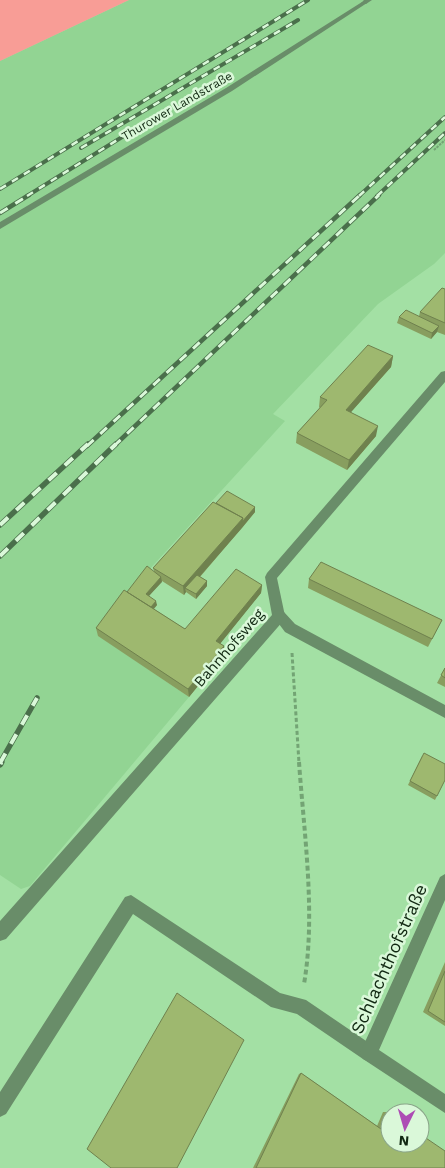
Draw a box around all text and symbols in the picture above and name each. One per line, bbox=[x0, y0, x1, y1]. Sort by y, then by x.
street label: Thurower Landstraße bbox=[119, 69, 235, 143]
street label: Bahnhofsweg bbox=[190, 605, 268, 691]
street label: Schlachthofstraße bbox=[346, 881, 431, 1037]
north arrow bbox=[380, 1103, 430, 1153]
text: N bbox=[398, 1133, 410, 1149]

